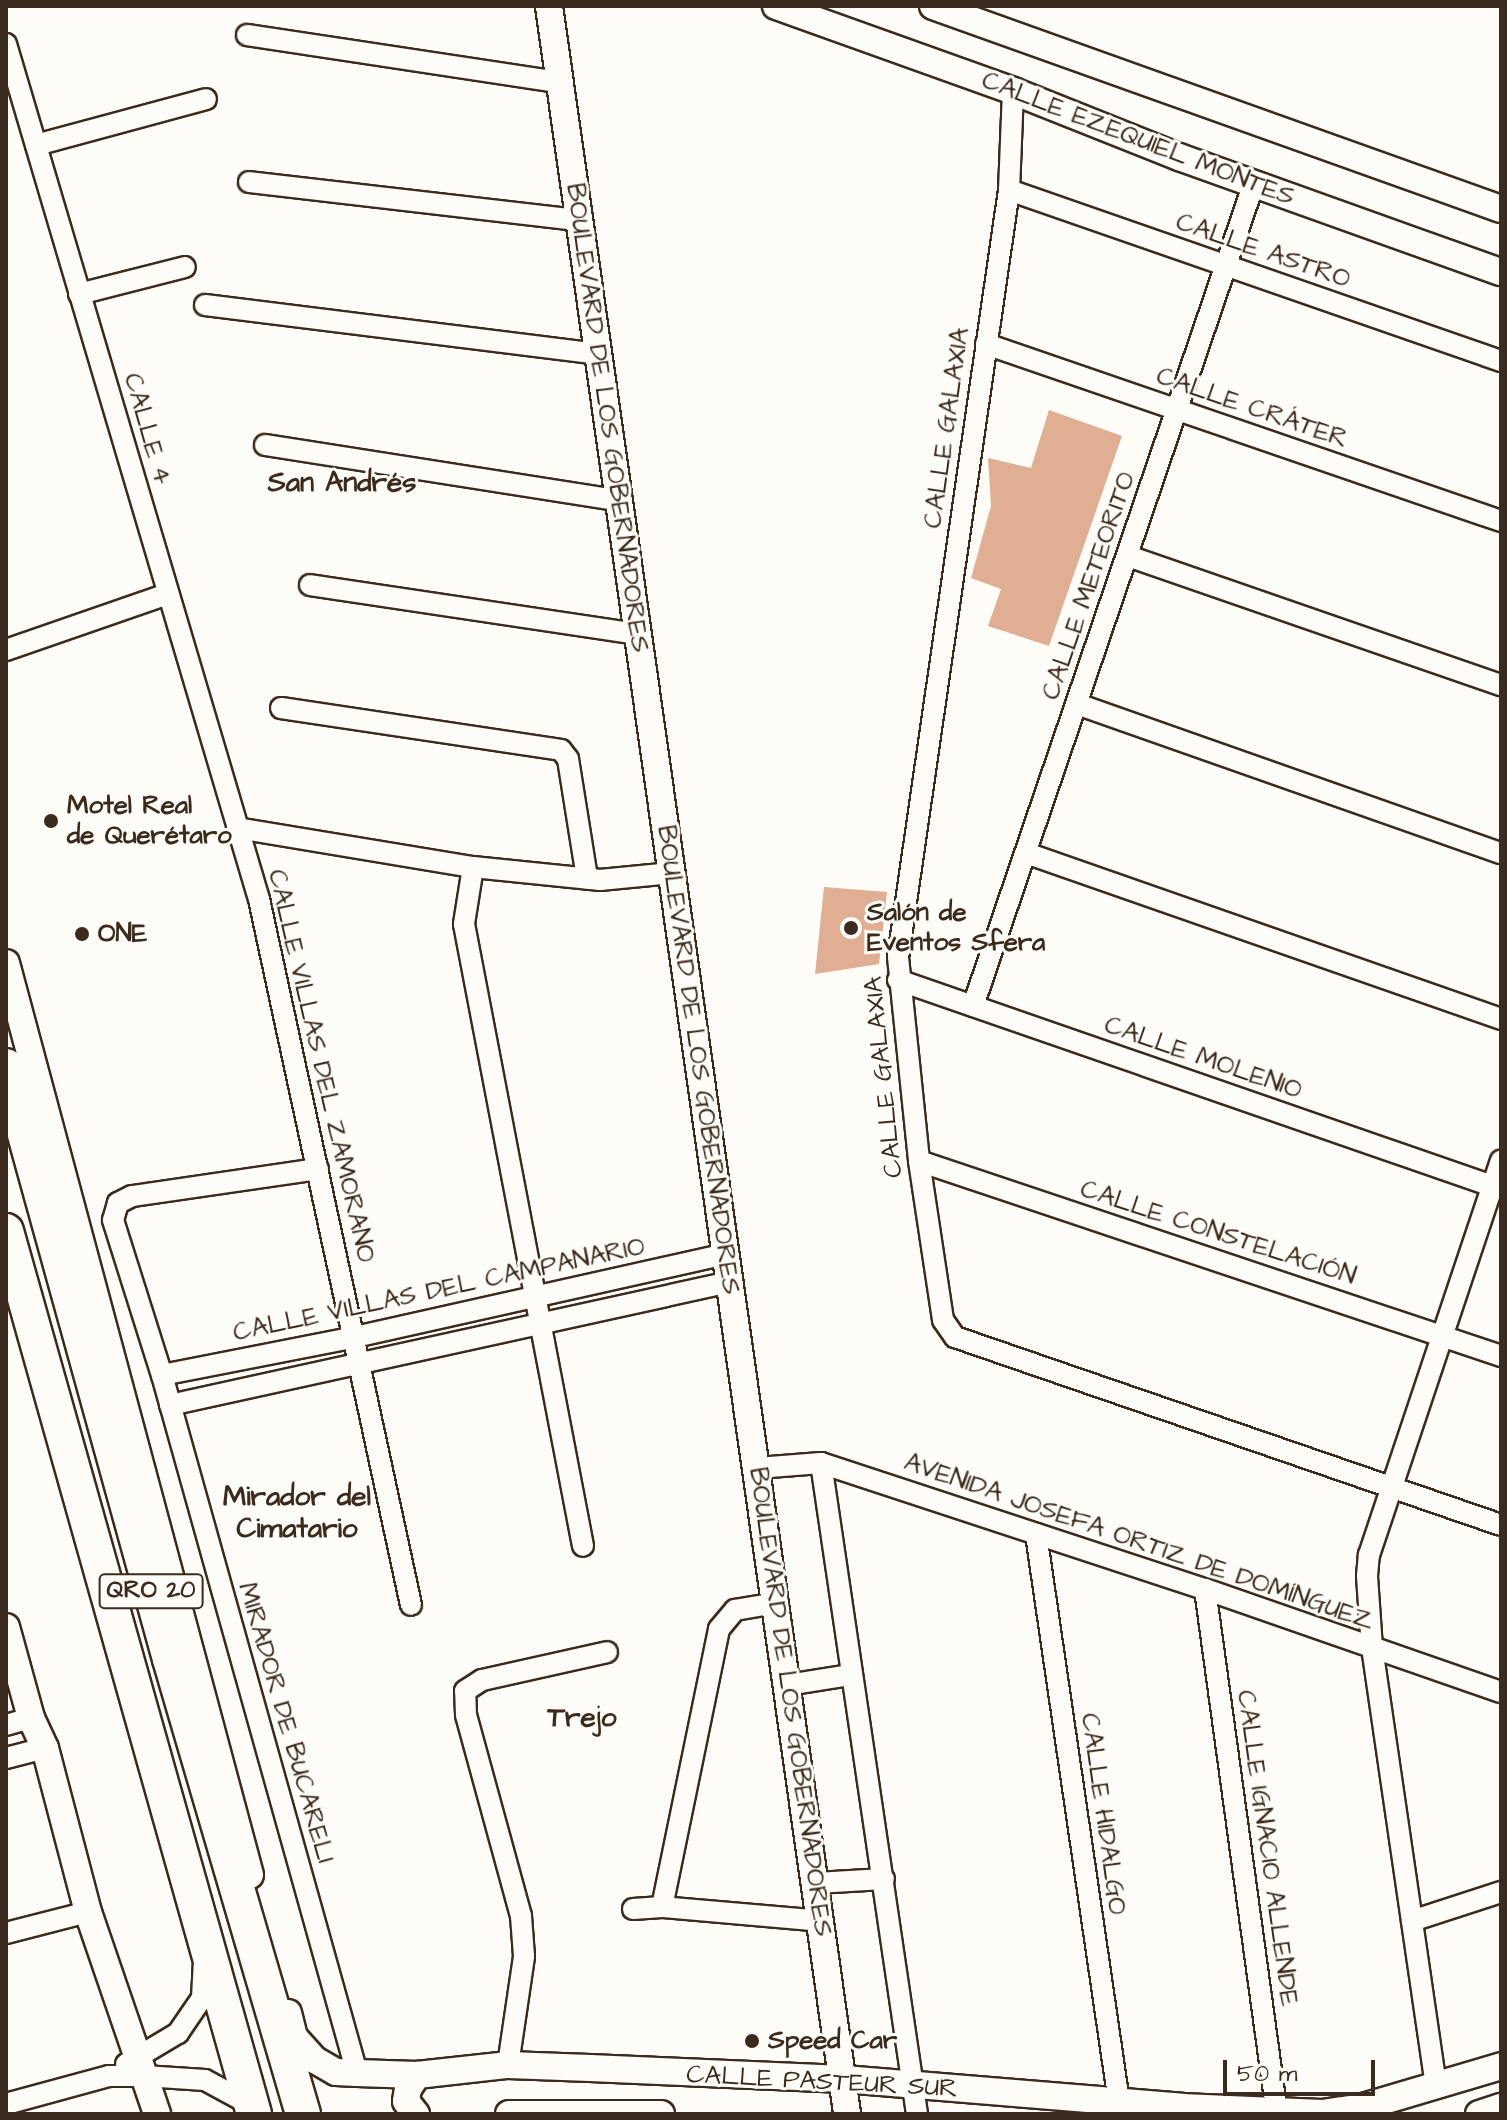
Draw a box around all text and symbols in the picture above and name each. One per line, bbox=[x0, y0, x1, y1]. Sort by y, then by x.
street label: CALLE EZEQUIEL MONTES bbox=[977, 65, 1299, 213]
street label: BOULEVARD DE LOS GOBERNADORES bbox=[559, 181, 655, 655]
street label: CALLE ASTRO bbox=[1172, 207, 1354, 295]
street label: CALLE GALAXIA bbox=[917, 326, 977, 530]
street label: CALLE CRÁTER bbox=[1152, 361, 1352, 455]
street label: CALLE 4 bbox=[116, 370, 178, 488]
district label: San Andrés bbox=[268, 466, 416, 500]
street label: CALLE METEORITO bbox=[1035, 468, 1143, 704]
place label: Motel Real de Querétaro bbox=[67, 790, 232, 852]
marker: Motel Real de Querétaro bbox=[42, 812, 60, 830]
street label: BOULEVARD DE LOS GOBERNADORES bbox=[650, 823, 746, 1297]
street label: CALLE VILLAS DEL ZAMORANO bbox=[261, 866, 381, 1266]
place label: Salón de Eventos Sfera bbox=[867, 897, 1045, 958]
place label: ONE bbox=[98, 918, 147, 950]
marker: Salón de Eventos Sfera bbox=[842, 919, 860, 937]
marker: ONE bbox=[73, 925, 91, 943]
street label: CALLE GALAXIA bbox=[858, 975, 910, 1179]
street label: CALLE MOLENIO bbox=[1100, 1010, 1306, 1106]
street label: CALLE CONSTELACIÓN bbox=[1076, 1174, 1360, 1292]
street label: CALLE VILLAS DEL CAMPANARIO bbox=[230, 1231, 648, 1349]
street label: AVENIDA JOSEFA ORTIZ DE DOMÍNGUEZ bbox=[900, 1447, 1378, 1637]
street label: BOULEVARD DE LOS GOBERNADORES bbox=[742, 1465, 838, 1939]
district label: Mirador del Cimatario bbox=[223, 1480, 371, 1546]
road number: QRO 20 bbox=[97, 1571, 205, 1611]
street label: MIRADOR DE BUCARELI bbox=[231, 1579, 341, 1867]
street label: CALLE IGNACIO ALLENDE bbox=[1229, 1688, 1305, 2008]
district label: Trejo bbox=[548, 1701, 616, 1735]
street label: CALLE HIDALGO bbox=[1073, 1711, 1133, 1917]
place label: Speed Car bbox=[768, 2025, 897, 2057]
marker: Speed Car bbox=[743, 2032, 761, 2050]
scale bar bbox=[1227, 2044, 1379, 2094]
text: 50 m bbox=[1237, 2057, 1297, 2091]
street label: CALLE PASTEUR SUR bbox=[685, 2059, 959, 2105]

